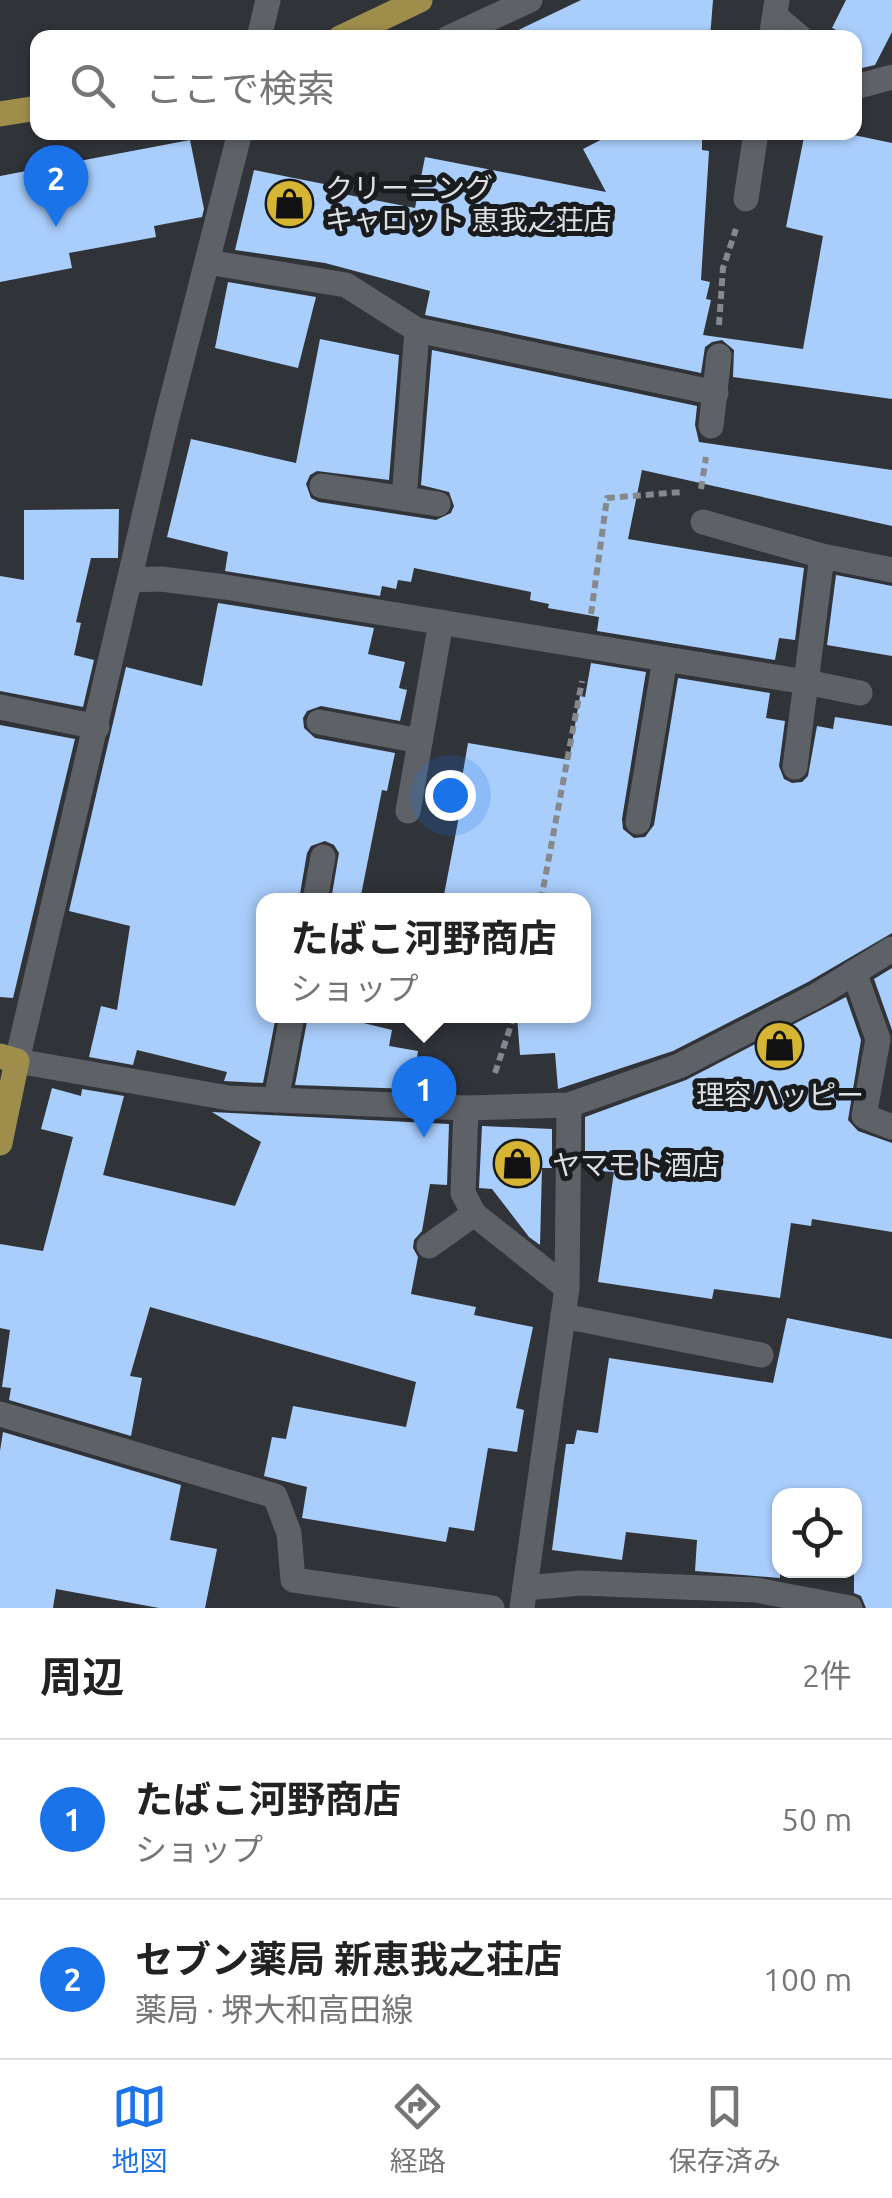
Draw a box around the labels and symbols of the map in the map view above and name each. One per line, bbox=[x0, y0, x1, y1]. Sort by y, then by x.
pin: 2 bbox=[23, 144, 88, 227]
place label: クリーニング キャロット 恵我之荘店 bbox=[325, 172, 611, 235]
shop icon: クリーニング キャロット 恵我之荘店 bbox=[264, 177, 316, 229]
your location bbox=[425, 770, 476, 821]
shop icon: 理容ハッピー bbox=[754, 1020, 806, 1072]
pin: 1 bbox=[392, 1056, 456, 1138]
place label: 理容ハッピー bbox=[696, 1079, 864, 1110]
shop icon: ヤマモト酒店 bbox=[491, 1138, 543, 1190]
place label: ヤマモト酒店 bbox=[552, 1149, 720, 1180]

